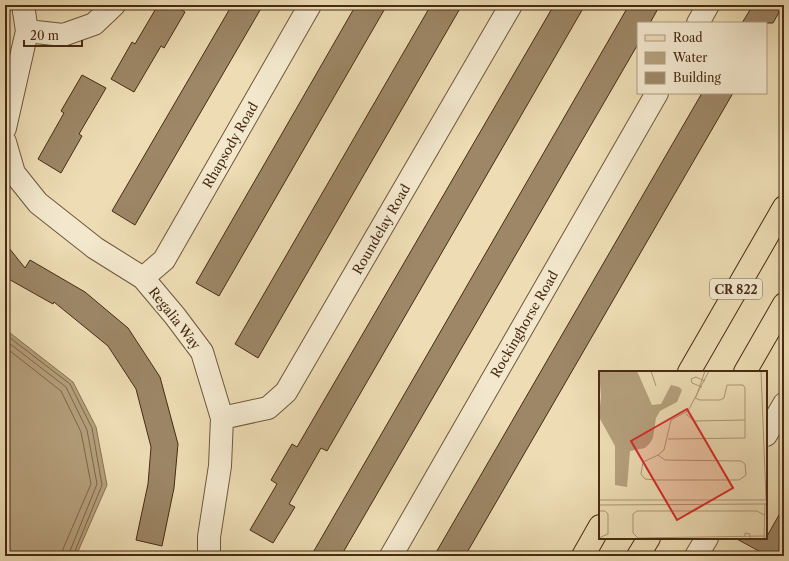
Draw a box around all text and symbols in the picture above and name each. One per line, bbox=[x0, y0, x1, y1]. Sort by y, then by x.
scale bar bbox=[24, 22, 82, 48]
legend bbox=[637, 22, 767, 94]
text: 20 m bbox=[30, 28, 59, 43]
text: Road bbox=[673, 30, 703, 45]
text: Water bbox=[672, 50, 707, 65]
text: Building bbox=[673, 70, 721, 85]
street label: Rhapsody Road bbox=[199, 99, 261, 191]
street label: Roundelay Road bbox=[349, 181, 413, 277]
street label: Rockinghorse Road bbox=[487, 268, 561, 380]
road number: CR 822 bbox=[710, 279, 762, 299]
street label: Regalia Way bbox=[146, 284, 205, 353]
inset map bbox=[599, 371, 767, 539]

